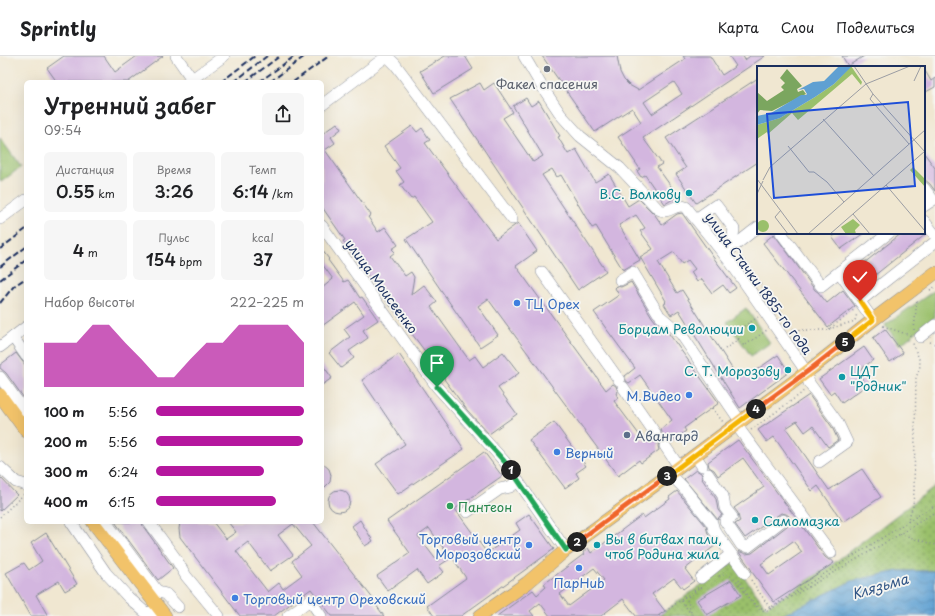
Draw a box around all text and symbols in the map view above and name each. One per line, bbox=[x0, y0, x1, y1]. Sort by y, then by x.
text: Sprintly bbox=[20, 14, 96, 42]
text: Карта bbox=[718, 17, 759, 38]
text: Слои bbox=[781, 17, 814, 38]
text: Поделиться bbox=[836, 17, 915, 38]
marker: Факел спасения bbox=[542, 64, 552, 74]
inset map bbox=[757, 66, 925, 234]
place label: Факел спасения bbox=[496, 74, 598, 93]
text: Утренний забег bbox=[44, 88, 215, 121]
button: share bbox=[262, 93, 304, 135]
text: 09:54 bbox=[44, 120, 82, 139]
text: Дистанция bbox=[56, 161, 115, 178]
text: Время bbox=[156, 161, 192, 178]
text: Темп bbox=[249, 161, 277, 178]
text: 0.55 bbox=[56, 178, 95, 204]
text: 3:26 bbox=[154, 178, 194, 204]
text: 6:14 bbox=[232, 178, 269, 204]
place label: В.С. Волкову bbox=[600, 184, 681, 203]
text: km bbox=[95, 185, 115, 202]
text: /km bbox=[269, 185, 293, 202]
marker: В.С. Волкову bbox=[684, 188, 694, 198]
street label: улица Стачки 1885-го года bbox=[701, 208, 818, 359]
text: Пульс bbox=[158, 229, 190, 246]
text: kcal bbox=[252, 229, 274, 246]
street label: улица Моисеенко bbox=[341, 235, 423, 337]
text: 4 bbox=[73, 237, 84, 263]
text: m bbox=[84, 244, 98, 261]
text: 154 bbox=[146, 246, 176, 272]
text: 37 bbox=[253, 246, 273, 272]
text: bpm bbox=[176, 253, 202, 270]
pin bbox=[843, 260, 877, 301]
icon: check bbox=[849, 266, 871, 288]
text: Набор высоты bbox=[44, 292, 135, 311]
text: 222–225 m bbox=[230, 292, 304, 311]
place label: ТЦ Орех bbox=[525, 294, 580, 313]
marker: ТЦ Орех bbox=[512, 298, 522, 308]
place label: Борцам Революции bbox=[619, 319, 744, 338]
marker: Борцам Революции bbox=[747, 323, 757, 333]
pin: 5 bbox=[835, 332, 855, 352]
text: 5 bbox=[841, 333, 849, 350]
pin bbox=[420, 346, 454, 387]
icon: arrive bbox=[426, 352, 448, 374]
place label: С. Т. Морозову bbox=[684, 361, 780, 380]
place label: ЦДТ "Родник" bbox=[850, 361, 907, 395]
marker: С. Т. Морозову bbox=[783, 365, 793, 375]
marker: ЦДТ "Родник" bbox=[837, 372, 847, 382]
place label: М.Видео bbox=[626, 386, 681, 405]
marker: М.Видео bbox=[684, 390, 694, 400]
pin: 4 bbox=[746, 399, 766, 419]
text: 4 bbox=[752, 400, 760, 417]
text: 100 m bbox=[44, 402, 85, 421]
text: 5:56 bbox=[108, 402, 137, 421]
place label: Авангард bbox=[635, 426, 698, 445]
marker: Авангард bbox=[622, 430, 632, 440]
text: 200 m bbox=[44, 432, 88, 451]
text: 5:56 bbox=[108, 432, 137, 451]
place label: Верный bbox=[565, 443, 614, 462]
marker: Верный bbox=[552, 447, 562, 457]
pin: 1 bbox=[501, 460, 521, 480]
text: 1 bbox=[508, 461, 514, 478]
text: 300 m bbox=[44, 462, 88, 481]
text: 6:24 bbox=[108, 462, 138, 481]
pin: 3 bbox=[657, 466, 677, 486]
text: 3 bbox=[663, 467, 671, 484]
text: 400 m bbox=[44, 492, 88, 511]
text: 6:15 bbox=[108, 492, 135, 511]
place label: Пантеон bbox=[458, 497, 512, 516]
marker: Пантеон bbox=[445, 501, 455, 511]
place label: Самомазка bbox=[763, 511, 840, 530]
marker: Самомазка bbox=[750, 515, 760, 525]
place label: Торговый центр Морозовский bbox=[419, 529, 521, 563]
place label: Вы в битвах пали, чтоб Родина жила bbox=[605, 529, 722, 563]
pin: 2 bbox=[567, 532, 587, 552]
text: 2 bbox=[573, 533, 581, 550]
marker: Торговый центр Морозовский bbox=[524, 540, 534, 550]
marker: Вы в битвах пали, чтоб Родина жила bbox=[592, 540, 602, 550]
marker: ПарHub bbox=[574, 563, 584, 573]
water label: Клязьма bbox=[849, 568, 911, 604]
place label: ПарHub bbox=[553, 573, 605, 592]
place label: Торговый центр Ореховский bbox=[243, 589, 426, 608]
marker: Торговый центр Ореховский bbox=[230, 593, 240, 603]

